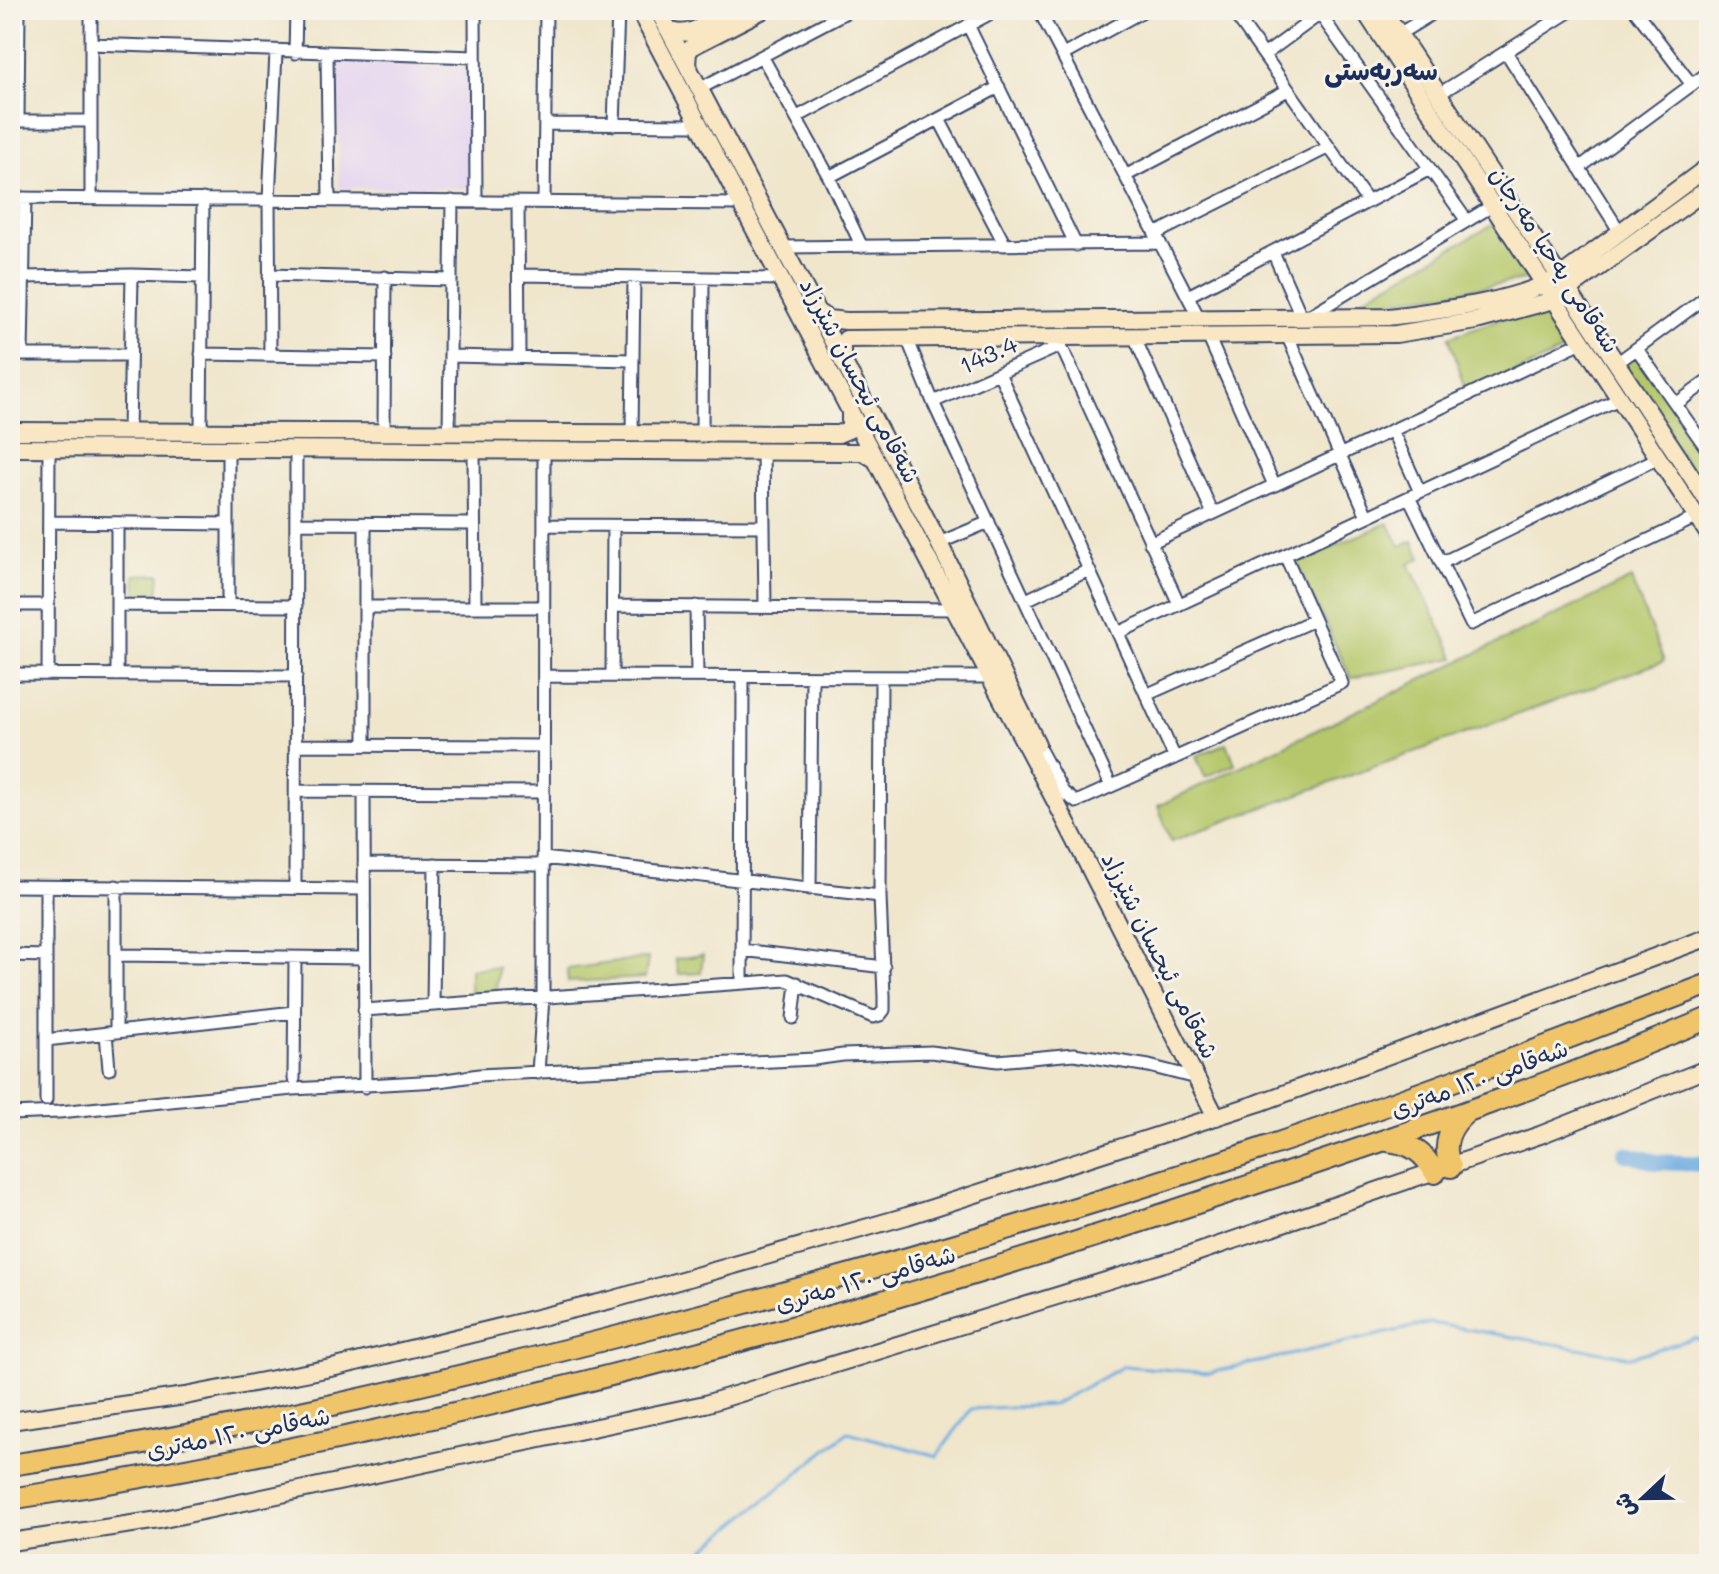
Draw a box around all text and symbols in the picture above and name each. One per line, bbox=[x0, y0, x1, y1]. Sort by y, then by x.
district label: سه‌ربه‌ستی bbox=[1324, 53, 1438, 88]
street label: شەقامی یەحیا مەرجان bbox=[1483, 160, 1628, 359]
street label: شەقامی ئیحسان شێرزاد bbox=[793, 272, 928, 488]
street label: 143.4 bbox=[954, 328, 1022, 380]
street label: شەقامی ئیحسان شێرزاد bbox=[1095, 846, 1227, 1064]
street label: شەقامی ١٢٠ مەتری bbox=[1386, 1032, 1572, 1125]
street label: شەقامی ١٢٠ مەتری bbox=[771, 1237, 959, 1320]
street label: شەقامی ١٢٠ مەتری bbox=[143, 1399, 333, 1466]
north arrow bbox=[1603, 1458, 1683, 1538]
text: ش bbox=[1606, 1489, 1642, 1522]

